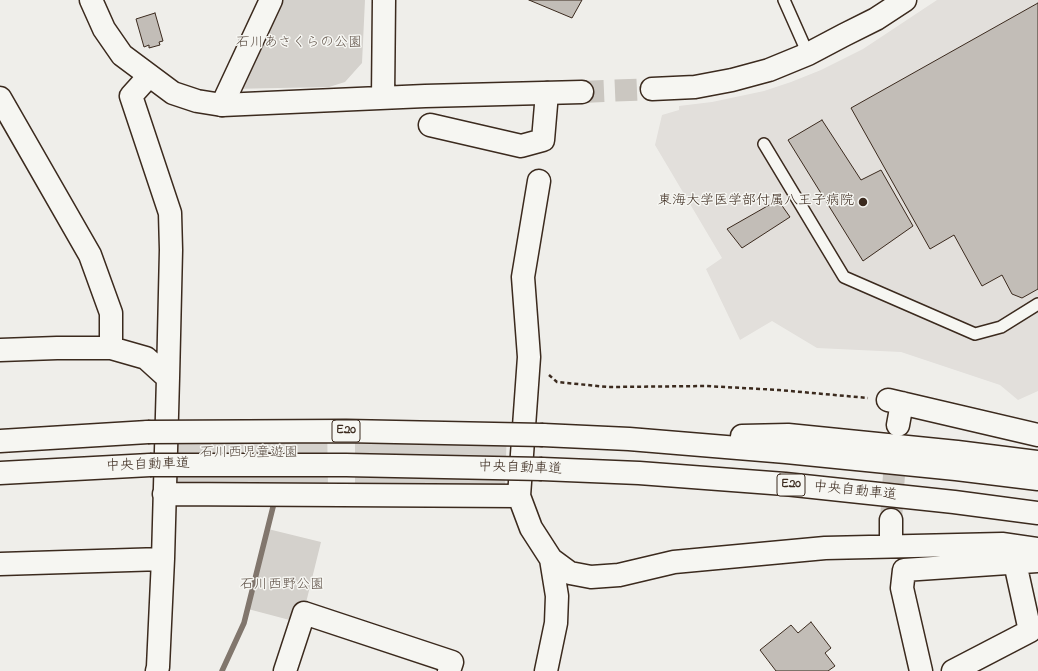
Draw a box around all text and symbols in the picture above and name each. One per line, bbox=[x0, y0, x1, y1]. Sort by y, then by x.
park label: 石川あさくらの公園 bbox=[236, 36, 362, 52]
place label: 東海大学医学部付属八王子病院 bbox=[658, 194, 854, 210]
marker: 東海大学医学部付属八王子病院 bbox=[857, 196, 869, 208]
road number: E20 bbox=[332, 420, 360, 442]
park label: 石川西児童遊園 bbox=[200, 446, 298, 462]
street label: 中央自動車道 bbox=[106, 456, 190, 476]
street label: 中央自動車道 bbox=[478, 459, 562, 479]
road number: E20 bbox=[777, 474, 805, 496]
street label: 中央自動車道 bbox=[812, 479, 898, 505]
park label: 石川西野公園 bbox=[240, 578, 324, 594]

